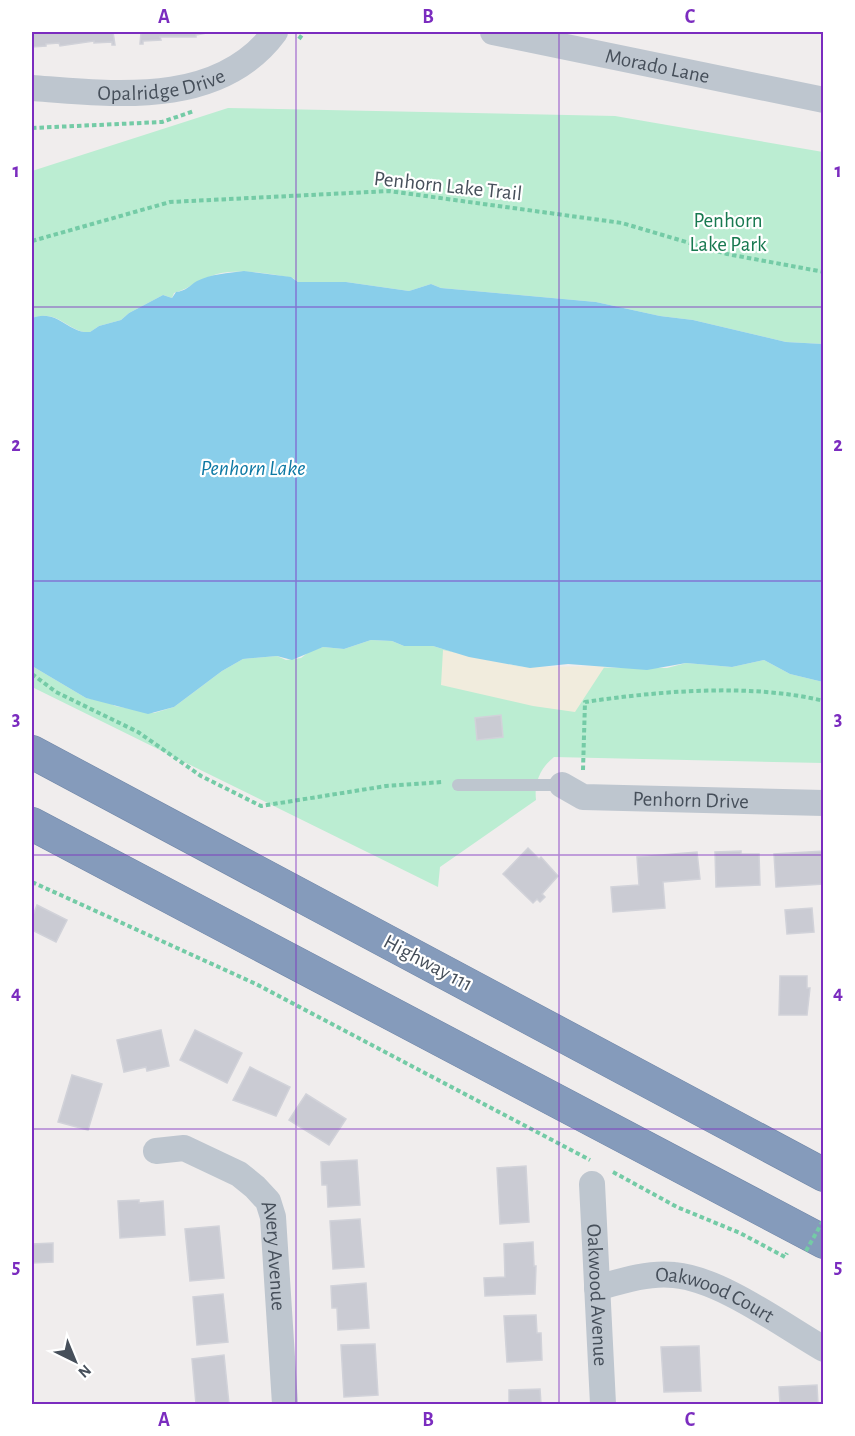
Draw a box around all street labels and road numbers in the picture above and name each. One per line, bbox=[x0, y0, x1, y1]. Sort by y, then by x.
street label: Morado Lane bbox=[604, 45, 712, 87]
street label: Opalridge Drive bbox=[97, 65, 228, 104]
street label: Penhorn Lake Trail bbox=[373, 168, 523, 204]
street label: Penhorn Drive bbox=[632, 788, 749, 812]
street label: Highway 111 bbox=[380, 931, 476, 995]
street label: Avery Avenue bbox=[258, 1198, 289, 1311]
street label: Oakwood Avenue bbox=[583, 1223, 612, 1367]
street label: Oakwood Court bbox=[655, 1264, 778, 1326]

